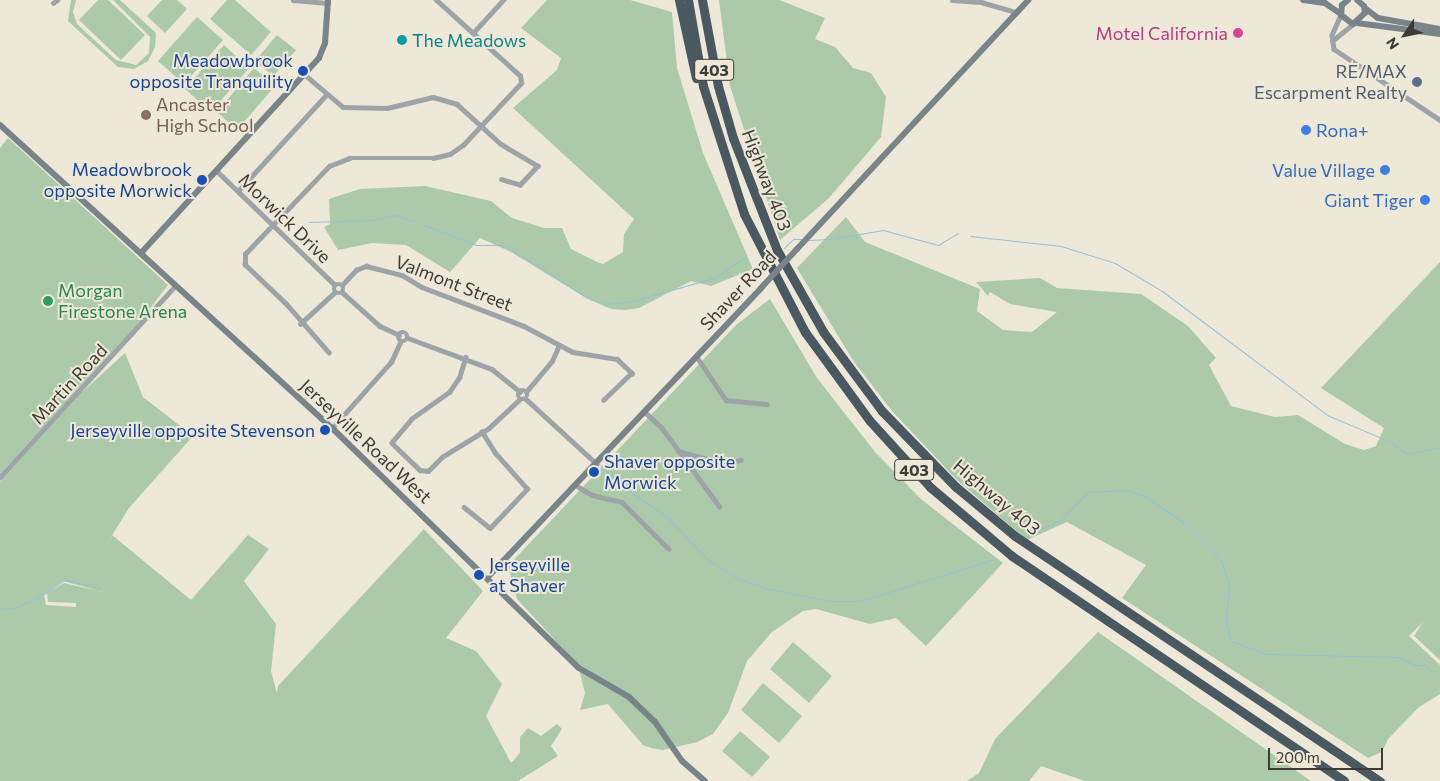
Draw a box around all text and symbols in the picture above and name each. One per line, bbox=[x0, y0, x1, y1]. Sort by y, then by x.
north arrow bbox=[1380, 10, 1430, 60]
place label: Motel California bbox=[1096, 22, 1228, 44]
marker: Motel California bbox=[1232, 27, 1244, 39]
place label: The Meadows bbox=[412, 29, 526, 51]
marker: The Meadows bbox=[396, 34, 408, 46]
text: N bbox=[1382, 35, 1402, 53]
place label: Meadowbrook opposite Tranquility bbox=[130, 50, 293, 92]
road number: 403 bbox=[694, 56, 734, 84]
place label: RE/MAX Escarpment Realty bbox=[1254, 61, 1407, 104]
marker: Meadowbrook opposite Tranquility bbox=[297, 65, 309, 77]
marker: RE/MAX Escarpment Realty bbox=[1411, 76, 1423, 88]
place label: Ancaster High School bbox=[156, 94, 253, 136]
marker: Ancaster High School bbox=[140, 109, 152, 121]
place label: Rona+ bbox=[1316, 119, 1369, 141]
marker: Rona+ bbox=[1300, 124, 1312, 136]
street label: Highway 403 bbox=[738, 126, 796, 234]
place label: Meadowbrook opposite Morwick bbox=[44, 159, 192, 202]
place label: Value Village bbox=[1272, 159, 1375, 181]
marker: Value Village bbox=[1379, 164, 1391, 176]
street label: Morwick Drive bbox=[234, 169, 336, 267]
marker: Meadowbrook opposite Morwick bbox=[196, 174, 208, 186]
place label: Giant Tiger bbox=[1324, 189, 1415, 211]
marker: Giant Tiger bbox=[1419, 194, 1431, 206]
street label: Shaver Road bbox=[696, 246, 780, 334]
street label: Valmont Street bbox=[392, 251, 516, 315]
place label: Morgan Firestone Arena bbox=[58, 280, 187, 322]
marker: Morgan Firestone Arena bbox=[42, 295, 54, 307]
street label: Martin Road bbox=[27, 340, 111, 428]
street label: Jerseyville Road West bbox=[296, 374, 436, 508]
place label: Jerseyville opposite Stevenson bbox=[70, 419, 315, 441]
marker: Jerseyville opposite Stevenson bbox=[319, 424, 331, 436]
place label: Shaver opposite Morwick bbox=[604, 451, 735, 494]
street label: Highway 403 bbox=[949, 454, 1045, 540]
road number: 403 bbox=[894, 456, 934, 484]
marker: Shaver opposite Morwick bbox=[588, 466, 600, 478]
place label: Jerseyville at Shaver bbox=[489, 554, 570, 596]
marker: Jerseyville at Shaver bbox=[473, 569, 485, 581]
scale bar bbox=[1270, 738, 1385, 770]
text: 200 m bbox=[1276, 748, 1320, 766]

